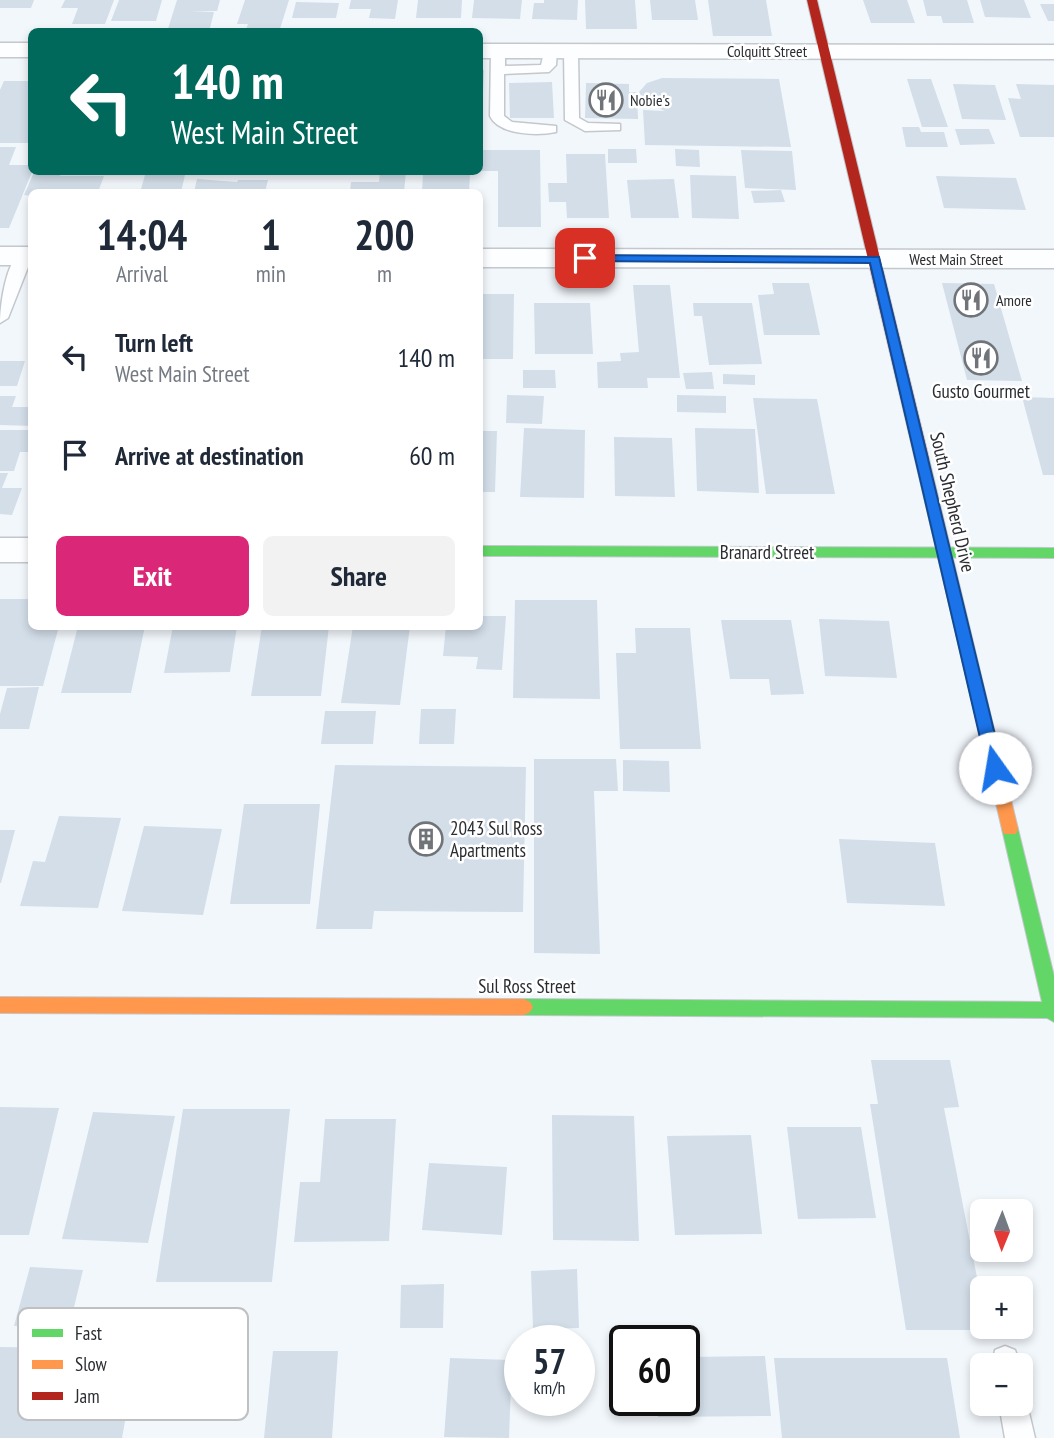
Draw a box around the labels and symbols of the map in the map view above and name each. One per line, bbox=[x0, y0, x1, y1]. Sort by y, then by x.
street label: Colquitt Street bbox=[727, 41, 808, 61]
restaurant icon: Nobie's bbox=[587, 81, 625, 119]
place label: Nobie's bbox=[630, 90, 670, 110]
pin bbox=[555, 228, 615, 288]
street label: West Main Street bbox=[909, 249, 1003, 269]
restaurant icon: Amore bbox=[952, 281, 990, 319]
place label: Amore bbox=[996, 290, 1032, 310]
restaurant icon: Gusto Gourmet bbox=[962, 339, 1000, 377]
place label: Gusto Gourmet bbox=[932, 379, 1031, 403]
street label: South Shepherd Drive bbox=[925, 430, 981, 575]
street label: Branard Street bbox=[720, 540, 815, 564]
position arrow bbox=[958, 731, 1032, 805]
place label: 2043 Sul Ross Apartments bbox=[450, 816, 543, 862]
building icon: 2043 Sul Ross Apartments bbox=[407, 820, 445, 858]
street label: Sul Ross Street bbox=[478, 974, 577, 998]
north arrow bbox=[970, 1199, 1032, 1262]
legend bbox=[18, 1308, 248, 1420]
text: Fast bbox=[75, 1321, 103, 1345]
speed limit sign: 60 bbox=[609, 1325, 700, 1416]
text: Slow bbox=[75, 1352, 108, 1376]
text: Jam bbox=[74, 1384, 100, 1408]

